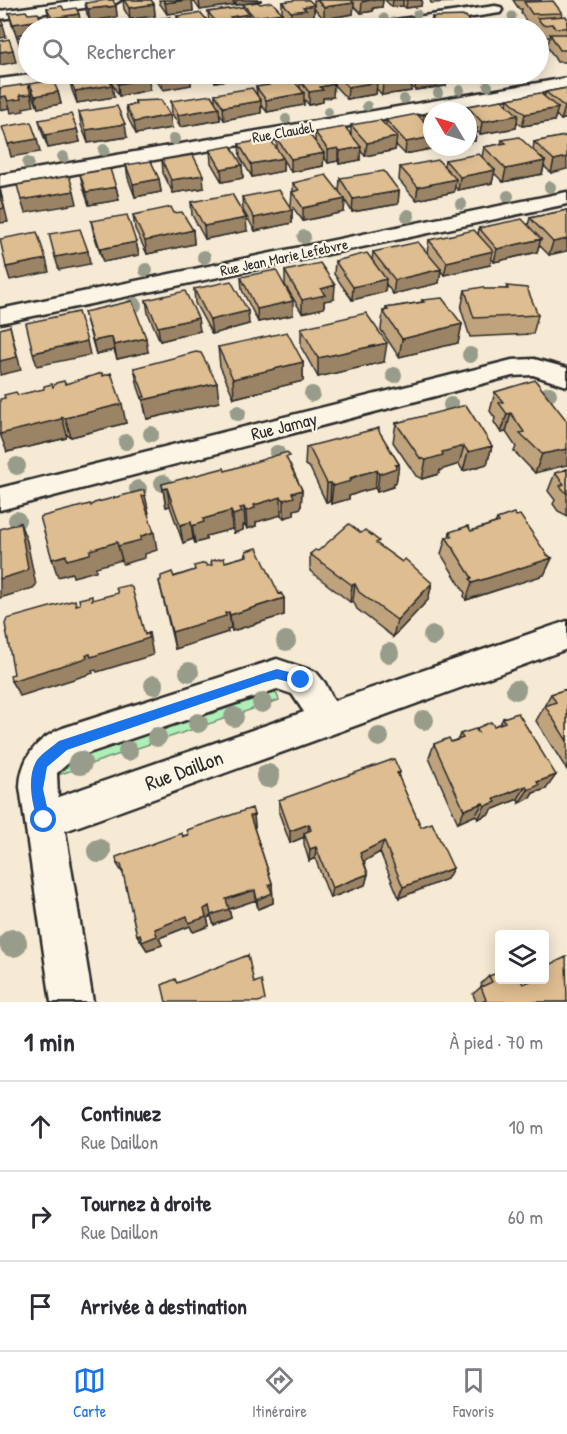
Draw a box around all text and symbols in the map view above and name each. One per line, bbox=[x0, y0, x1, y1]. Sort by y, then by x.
search box bbox=[18, 18, 549, 84]
icon: search bbox=[39, 35, 72, 68]
text: Rechercher bbox=[87, 36, 176, 66]
north arrow bbox=[423, 102, 477, 156]
street label: Rue Claudel bbox=[251, 116, 315, 148]
street label: Rue Jean Marie Lefebvre bbox=[218, 233, 350, 281]
street label: Rue Jamay bbox=[248, 406, 320, 446]
route end bbox=[287, 666, 313, 692]
street label: Rue Daillon bbox=[141, 743, 227, 797]
route start bbox=[30, 806, 56, 832]
map controls bbox=[495, 930, 549, 984]
button: layers bbox=[495, 930, 549, 984]
text: 1 min bbox=[24, 1024, 75, 1059]
text: À pied · 70 m bbox=[450, 1028, 543, 1055]
text: Continuez bbox=[81, 1098, 161, 1128]
icon: ahead bbox=[24, 1110, 57, 1143]
text: 10 m bbox=[509, 1113, 543, 1140]
text: Rue Daillon bbox=[81, 1128, 158, 1155]
text: Tournez à droite bbox=[81, 1188, 211, 1218]
icon: right bbox=[24, 1200, 57, 1233]
text: 60 m bbox=[508, 1203, 543, 1230]
text: Rue Daillon bbox=[81, 1218, 158, 1245]
icon: arrive bbox=[24, 1290, 57, 1323]
text: Arrivée à destination bbox=[81, 1291, 247, 1321]
tab: Carte bbox=[73, 1364, 106, 1422]
tab: Itinéraire bbox=[252, 1364, 307, 1422]
tab: Favoris bbox=[453, 1364, 494, 1422]

